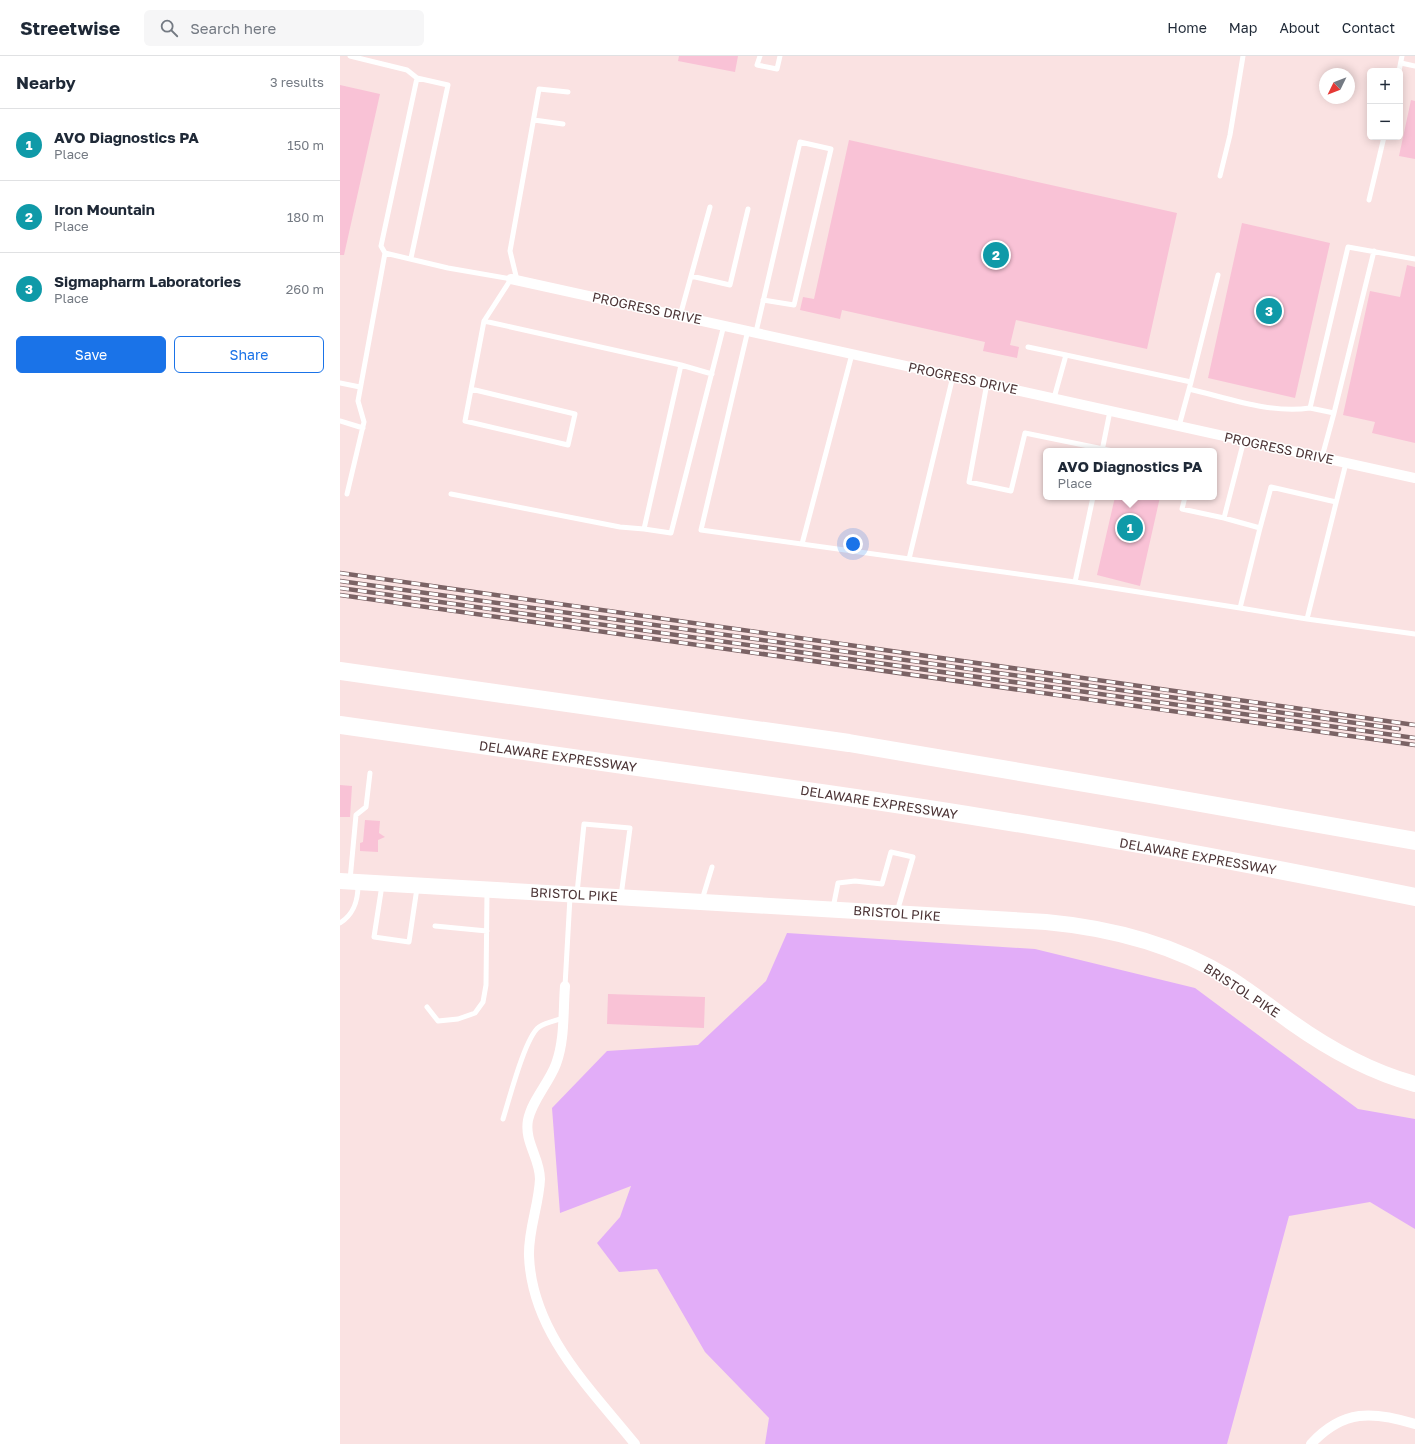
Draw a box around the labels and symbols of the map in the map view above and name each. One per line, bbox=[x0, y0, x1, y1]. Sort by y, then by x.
north arrow bbox=[1319, 68, 1355, 104]
pin: 2 bbox=[983, 240, 1009, 270]
street label: PROGRESS DRIVE bbox=[591, 289, 703, 327]
pin: 3 bbox=[1256, 296, 1282, 326]
street label: PROGRESS DRIVE bbox=[907, 359, 1019, 397]
street label: PROGRESS DRIVE bbox=[1223, 429, 1335, 467]
pin: 1 bbox=[1117, 513, 1143, 543]
your location bbox=[843, 534, 863, 554]
street label: DELAWARE EXPRESSWAY bbox=[478, 737, 638, 775]
street label: DELAWARE EXPRESSWAY bbox=[799, 782, 959, 822]
street label: DELAWARE EXPRESSWAY bbox=[1118, 834, 1278, 878]
street label: BRISTOL PIKE bbox=[530, 884, 618, 904]
street label: BRISTOL PIKE bbox=[853, 902, 941, 924]
street label: BRISTOL PIKE bbox=[1201, 959, 1283, 1021]

